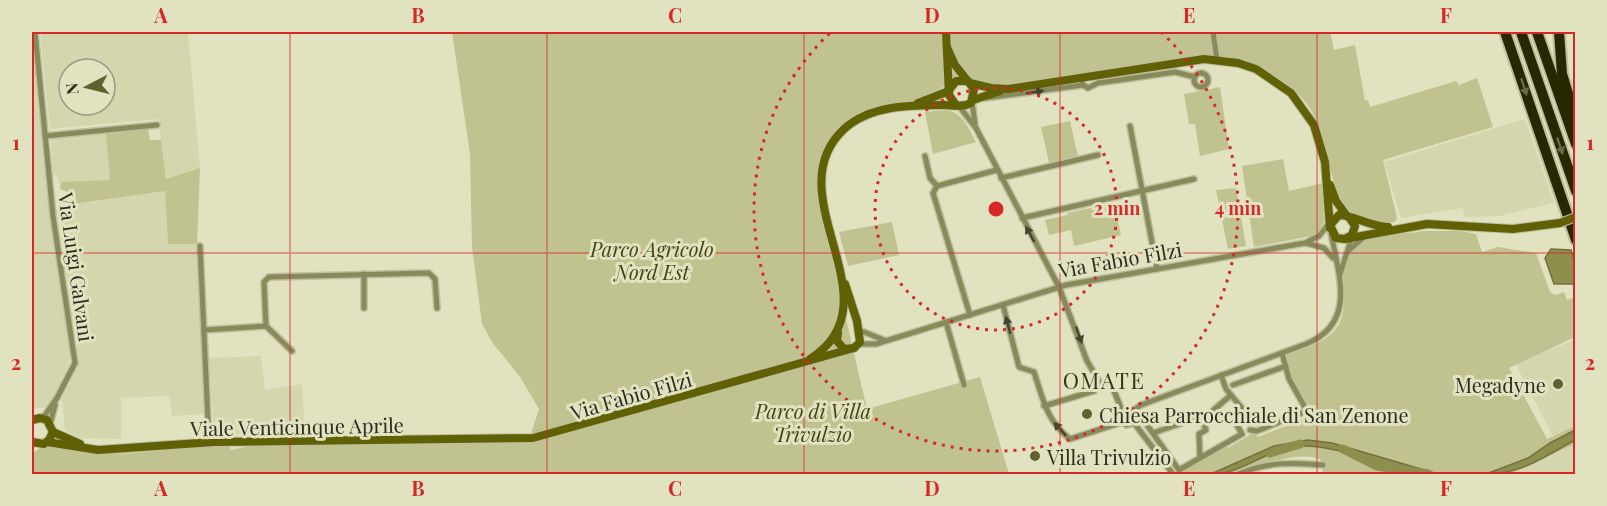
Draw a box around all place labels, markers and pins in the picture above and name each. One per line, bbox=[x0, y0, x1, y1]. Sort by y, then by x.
centre of rings bbox=[986, 199, 1006, 219]
place label: Megadyne bbox=[1455, 371, 1546, 398]
marker: Megadyne bbox=[1551, 377, 1565, 391]
place label: Chiesa Parrocchiale di San Zenone bbox=[1099, 401, 1409, 428]
marker: Chiesa Parrocchiale di San Zenone bbox=[1080, 407, 1094, 421]
place label: Villa Trivulzio bbox=[1046, 443, 1171, 470]
marker: Villa Trivulzio bbox=[1028, 449, 1042, 463]

